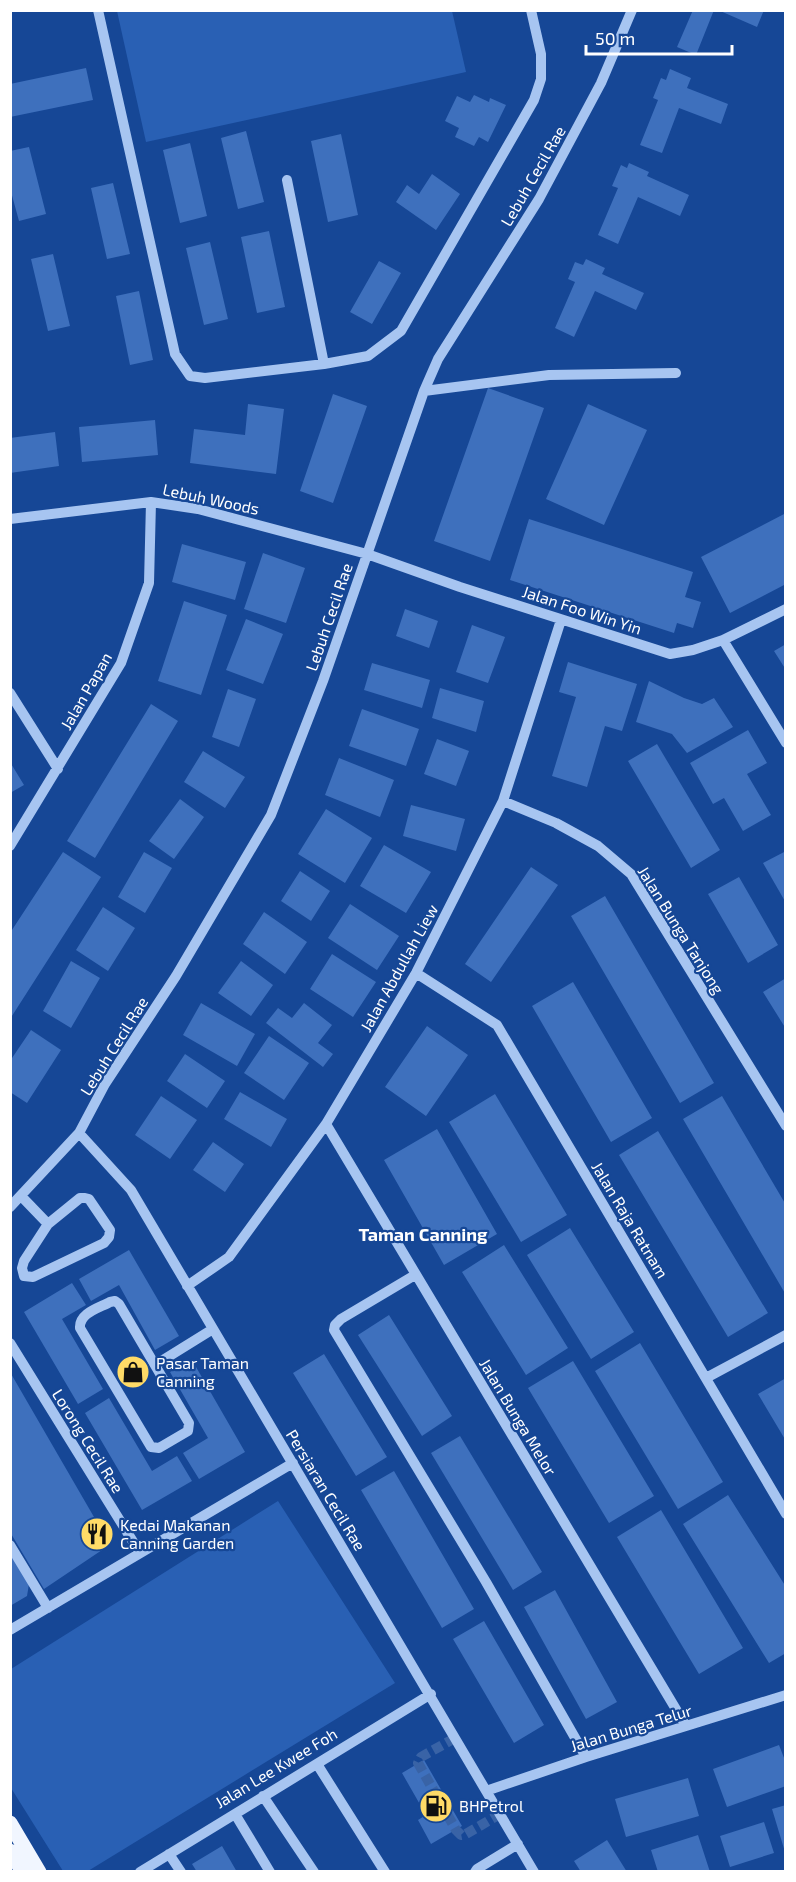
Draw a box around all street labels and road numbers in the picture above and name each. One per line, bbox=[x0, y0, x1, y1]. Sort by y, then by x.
street label: Lebuh Cecil Rae bbox=[496, 122, 569, 229]
street label: Lebuh Woods bbox=[161, 479, 261, 518]
street label: Lebuh Cecil Rae bbox=[301, 561, 356, 673]
street label: Jalan Foo Win Yin bbox=[520, 581, 644, 638]
street label: Jalan Papan bbox=[56, 649, 115, 733]
street label: Jalan Bunga Tanjong bbox=[634, 862, 728, 998]
street label: Jalan Abdullah Liew bbox=[356, 901, 441, 1035]
street label: Lebuh Cecil Rae bbox=[76, 993, 151, 1099]
street label: Jalan Raja Ratnam bbox=[587, 1158, 673, 1282]
street label: Jalan Bunga Melor bbox=[476, 1355, 561, 1479]
street label: Lorong Cecil Rae bbox=[49, 1385, 128, 1496]
street label: Persiaran Cecil Rae bbox=[283, 1426, 370, 1554]
street label: Jalan Bunga Telur bbox=[568, 1700, 695, 1755]
street label: Jalan Lee Kwee Foh bbox=[211, 1724, 340, 1812]

